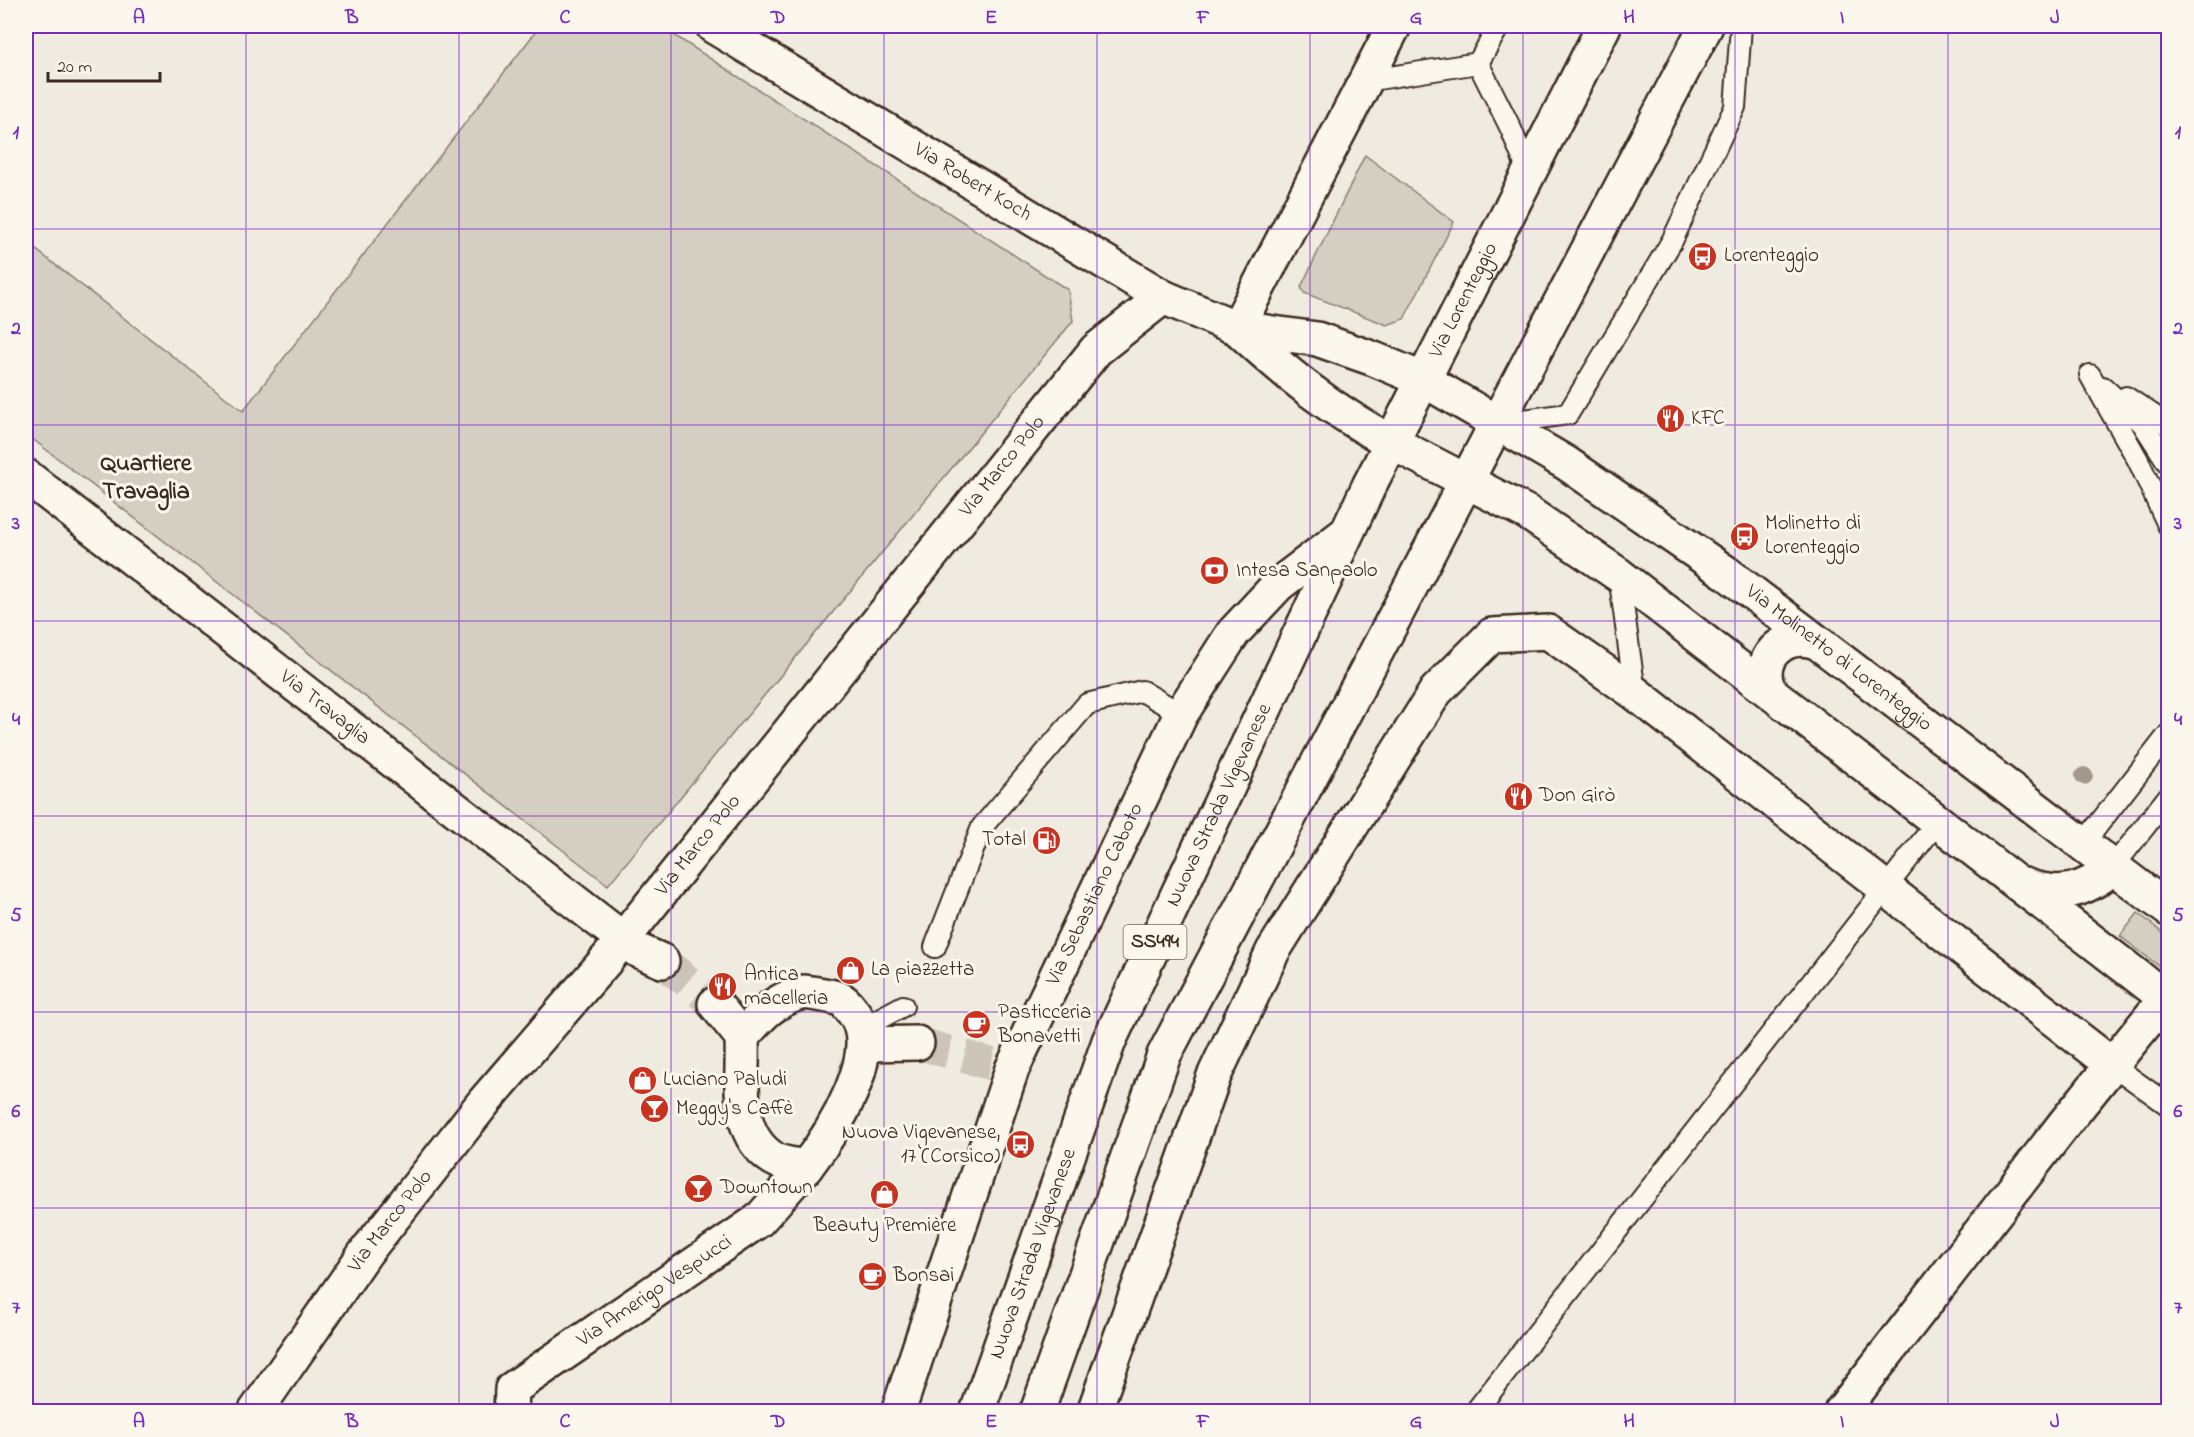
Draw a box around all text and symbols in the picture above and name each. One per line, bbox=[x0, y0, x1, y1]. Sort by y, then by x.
text: A bbox=[133, 4, 145, 33]
text: B bbox=[344, 4, 359, 33]
text: C bbox=[560, 4, 571, 33]
text: D bbox=[770, 4, 785, 33]
text: E bbox=[985, 4, 997, 33]
text: F bbox=[1196, 4, 1210, 33]
text: G bbox=[1410, 4, 1423, 33]
text: H bbox=[1623, 4, 1635, 33]
text: I bbox=[1840, 4, 1845, 33]
text: J bbox=[2050, 4, 2060, 33]
scale bar bbox=[48, 45, 160, 83]
text: 20 m bbox=[57, 55, 92, 81]
text: 1 bbox=[13, 119, 20, 148]
text: 1 bbox=[2175, 119, 2182, 148]
street label: Via Robert Koch bbox=[907, 135, 1037, 229]
street label: Via Lorenteggio bbox=[1421, 237, 1506, 364]
bus stop icon: Lorenteggio bbox=[1687, 240, 1719, 272]
place label: Lorenteggio bbox=[1724, 241, 1819, 273]
text: 2 bbox=[10, 315, 21, 344]
text: 2 bbox=[2172, 315, 2183, 344]
restaurant icon: KFC bbox=[1654, 403, 1686, 435]
place label: KFC bbox=[1691, 404, 1725, 434]
street label: Via Marco Polo bbox=[952, 409, 1053, 525]
district label: Quartiere Travaglia bbox=[101, 447, 193, 511]
place label: Molinetto di Lorenteggio bbox=[1765, 509, 1861, 565]
text: 3 bbox=[11, 510, 20, 539]
text: 3 bbox=[2173, 510, 2182, 539]
bus stop icon: Molinetto di Lorenteggio bbox=[1728, 520, 1760, 552]
bank icon: Intesa Sanpaolo bbox=[1199, 555, 1231, 587]
place label: Intesa Sanpaolo bbox=[1236, 556, 1378, 586]
street label: Via Molinetto di Lorenteggio bbox=[1738, 577, 1938, 739]
street label: Via Travaglia bbox=[272, 662, 377, 753]
street label: Nuova Strada Vigevanese bbox=[1159, 698, 1280, 912]
text: 4 bbox=[12, 706, 21, 735]
text: 4 bbox=[2174, 706, 2183, 735]
restaurant icon: Don Girò bbox=[1502, 780, 1534, 812]
place label: Don Girò bbox=[1538, 781, 1615, 811]
street label: Via Marco Polo bbox=[648, 788, 749, 904]
street label: Via Sebastiano Caboto bbox=[1038, 798, 1152, 991]
fuel station icon: Total bbox=[1031, 824, 1063, 856]
place label: Total bbox=[982, 825, 1026, 855]
text: 5 bbox=[10, 902, 22, 931]
text: 5 bbox=[2172, 902, 2184, 931]
road number: SS494 bbox=[1124, 925, 1186, 959]
shop icon: La piazzetta bbox=[834, 954, 866, 986]
place label: La piazzetta bbox=[871, 955, 974, 985]
place label: Antica macelleria bbox=[744, 960, 828, 1014]
restaurant icon: Antica macelleria bbox=[707, 971, 739, 1003]
place label: Pasticceria Bonavetti bbox=[997, 998, 1091, 1052]
cafe icon: Pasticceria Bonavetti bbox=[961, 1009, 993, 1041]
shop icon: Luciano Paludi bbox=[626, 1064, 658, 1096]
place label: Luciano Paludi bbox=[663, 1065, 787, 1095]
bar icon: Meggy's Caffè bbox=[639, 1093, 671, 1125]
place label: Meggy's Caffè bbox=[676, 1094, 794, 1126]
text: 6 bbox=[12, 1098, 21, 1127]
text: 6 bbox=[2174, 1098, 2183, 1127]
place label: Nuova Vigevanese, 17 (Corsico) bbox=[842, 1118, 1000, 1172]
bus stop icon: Nuova Vigevanese, 17 (Corsico) bbox=[1005, 1129, 1037, 1161]
street label: Nuova Strada Vigevanese bbox=[982, 1144, 1085, 1363]
street label: Via Marco Polo bbox=[340, 1163, 440, 1280]
bar icon: Downtown bbox=[683, 1172, 715, 1204]
place label: Downtown bbox=[719, 1173, 813, 1203]
shop icon: Beauty Première bbox=[869, 1179, 901, 1211]
place label: Beauty Première bbox=[812, 1211, 957, 1243]
street label: Via Amerigo Vespucci bbox=[570, 1228, 738, 1356]
cafe icon: Bonsai bbox=[856, 1260, 888, 1292]
place label: Bonsai bbox=[892, 1261, 954, 1291]
text: 7 bbox=[12, 1294, 21, 1323]
text: 7 bbox=[2174, 1294, 2183, 1323]
text: A bbox=[133, 1408, 145, 1437]
text: B bbox=[344, 1408, 359, 1437]
text: C bbox=[560, 1408, 571, 1437]
text: D bbox=[770, 1408, 785, 1437]
text: E bbox=[985, 1408, 997, 1437]
text: F bbox=[1196, 1408, 1210, 1437]
text: G bbox=[1410, 1408, 1423, 1437]
text: H bbox=[1623, 1408, 1635, 1437]
text: I bbox=[1840, 1408, 1845, 1437]
text: J bbox=[2050, 1408, 2060, 1437]

